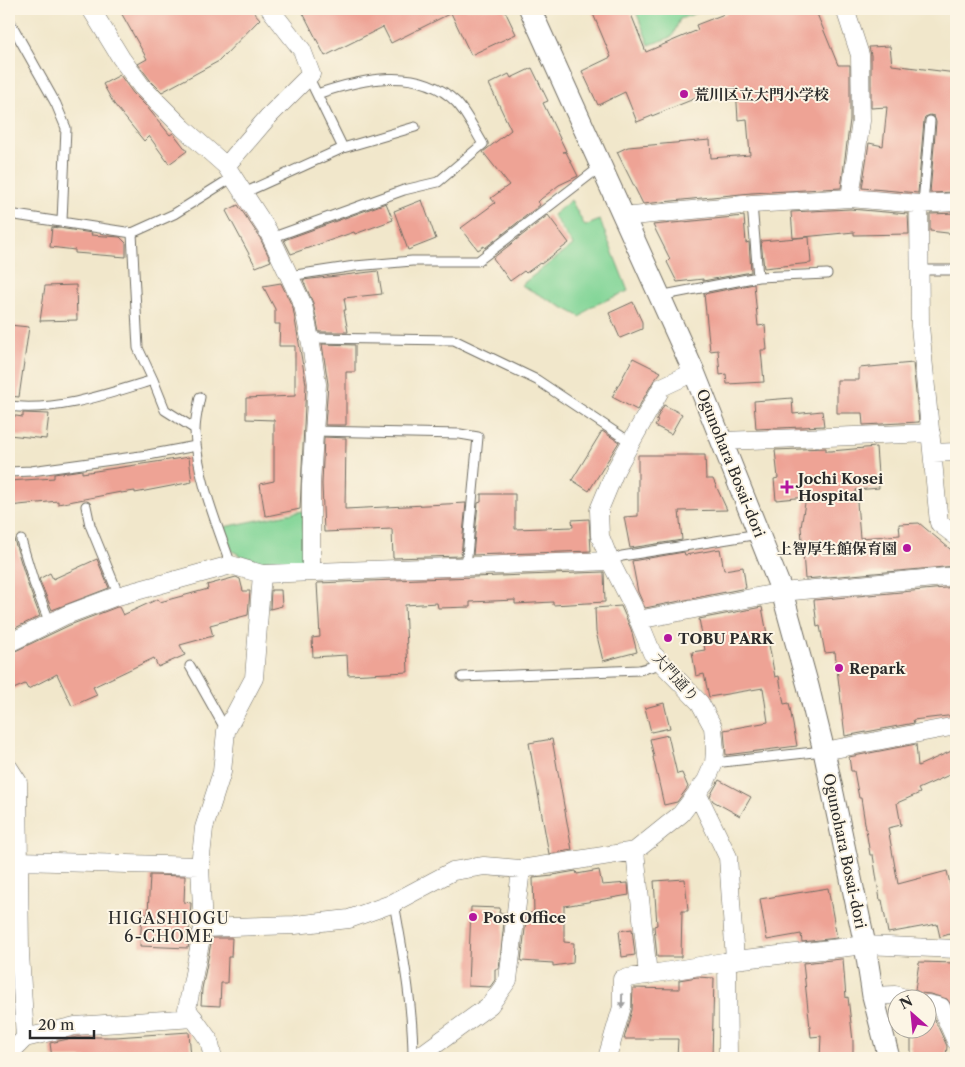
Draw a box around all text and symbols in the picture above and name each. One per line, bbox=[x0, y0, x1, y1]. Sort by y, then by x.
place label: 荒川区立大門小学校 bbox=[694, 85, 829, 104]
marker: 荒川区立大門小学校 bbox=[678, 88, 690, 100]
street label: Ogunohara Bosai-dori bbox=[693, 386, 770, 540]
place label: Jochi Kosei Hospital bbox=[795, 469, 884, 505]
marker: Jochi Kosei Hospital bbox=[780, 480, 794, 494]
place label: 上智厚生館保育園 bbox=[777, 539, 897, 558]
marker: 上智厚生館保育園 bbox=[901, 542, 913, 554]
place label: TOBU PARK bbox=[678, 629, 775, 648]
marker: TOBU PARK bbox=[662, 632, 674, 644]
street label: 大門通り bbox=[649, 648, 703, 706]
place label: Repark bbox=[849, 659, 906, 678]
marker: Repark bbox=[833, 662, 845, 674]
street label: Ogunohara Bosai-dori bbox=[819, 772, 871, 931]
district label: HIGASHIOGU 6-CHOME bbox=[108, 908, 230, 946]
place label: Post Office bbox=[483, 908, 566, 927]
marker: Post Office bbox=[467, 911, 479, 923]
north arrow bbox=[888, 990, 938, 1040]
text: N bbox=[897, 992, 916, 1013]
one-way arrow bbox=[618, 994, 626, 1010]
scale bar bbox=[30, 1007, 94, 1039]
text: 20 m bbox=[38, 1015, 74, 1034]

